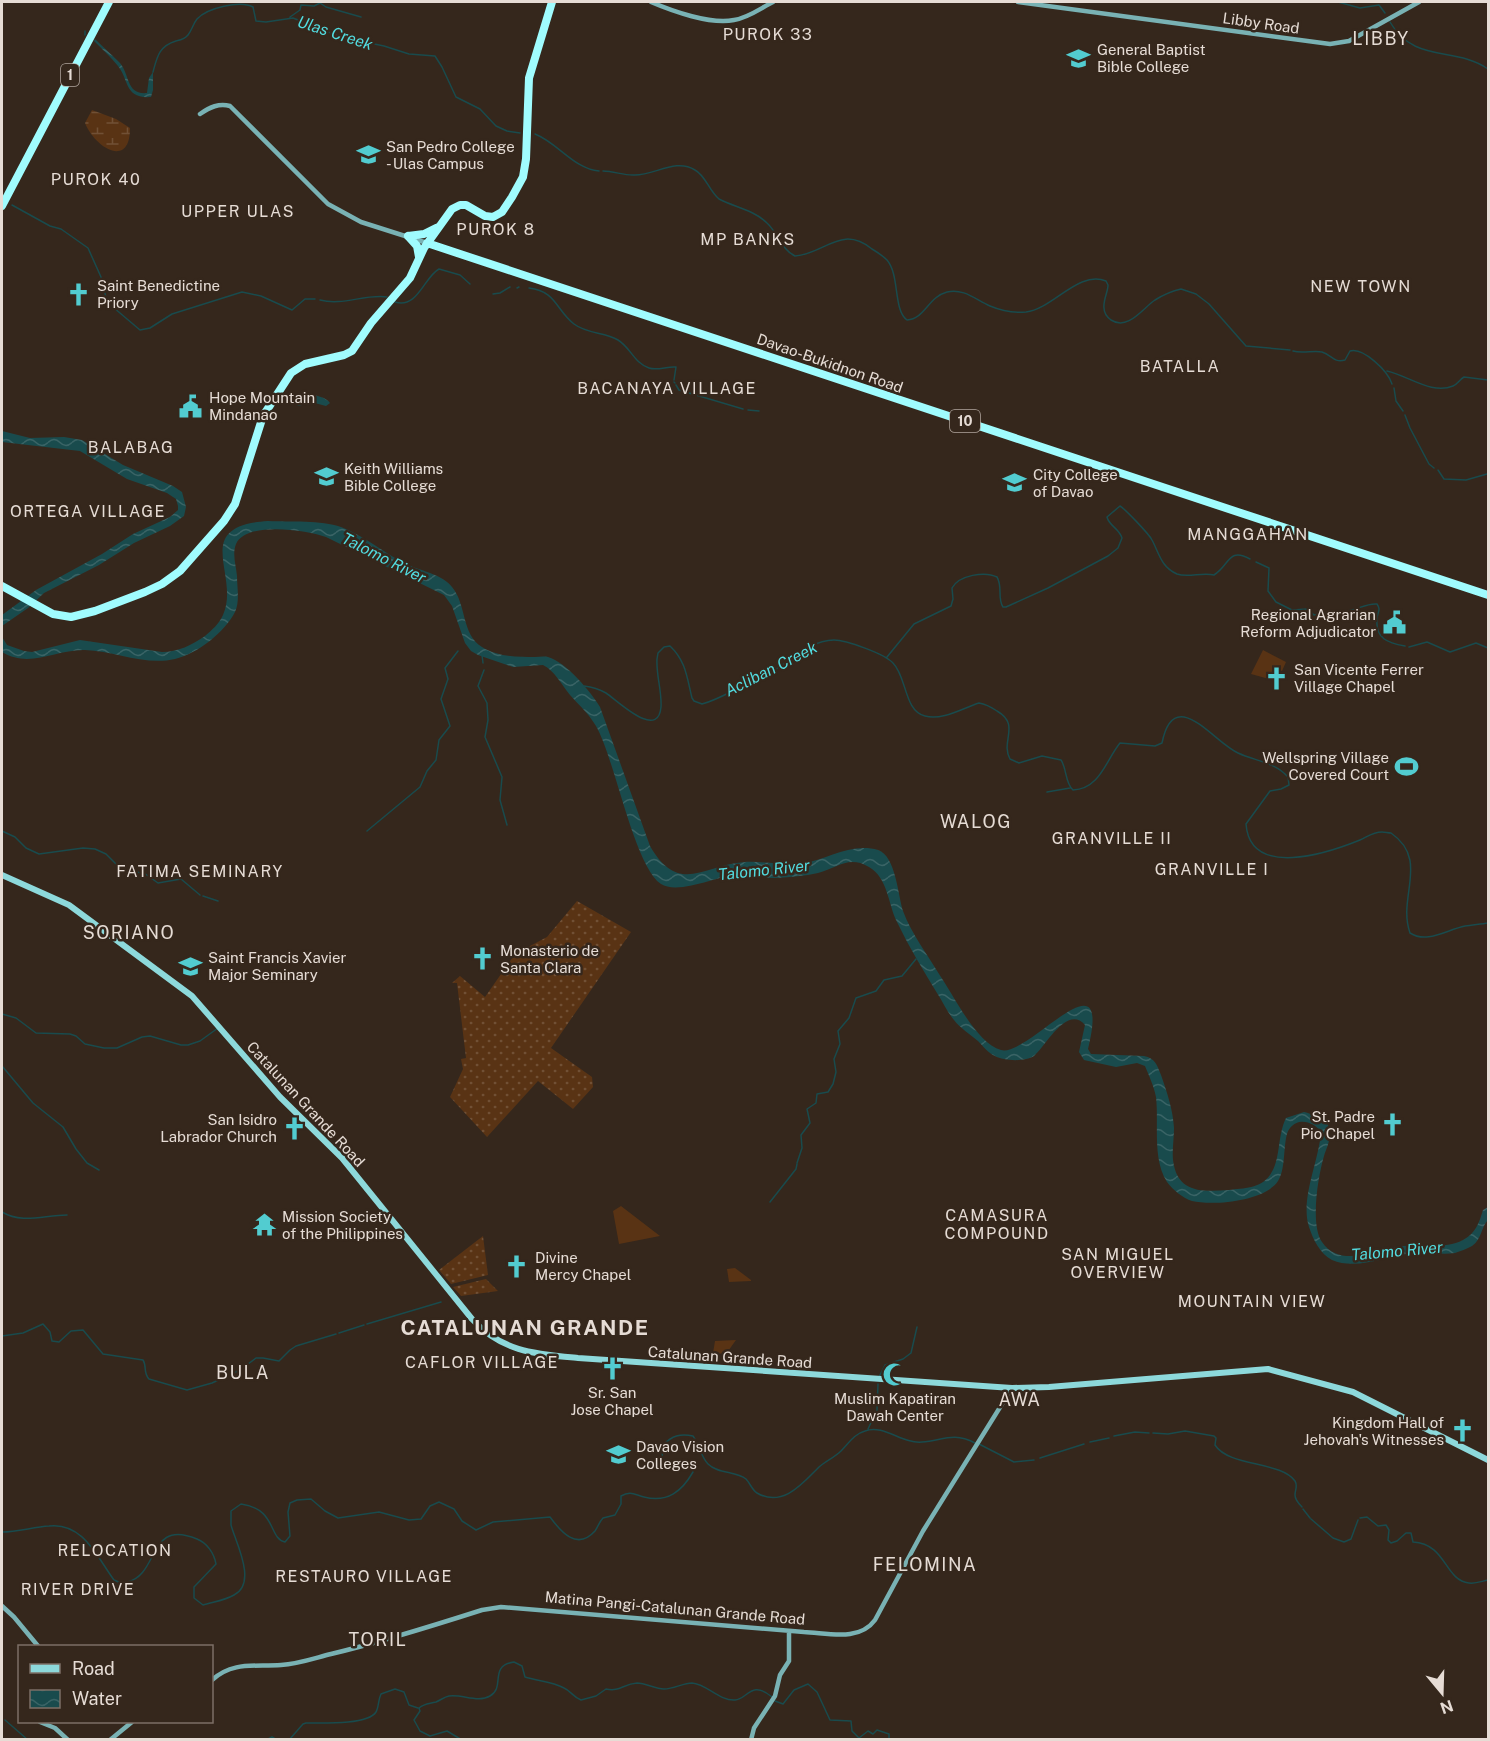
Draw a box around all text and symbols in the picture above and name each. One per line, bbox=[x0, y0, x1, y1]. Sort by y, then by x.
street label: Libby Road bbox=[1221, 9, 1301, 37]
water label: Ulas Creek bbox=[295, 12, 375, 54]
district label: PUROK 33 bbox=[723, 25, 813, 44]
district label: LIBBY bbox=[1352, 28, 1410, 49]
place label: General Baptist Bible College bbox=[1097, 41, 1206, 75]
school or university icon: General Baptist Bible College bbox=[1066, 45, 1092, 71]
road number: 1 bbox=[61, 64, 79, 86]
place label: San Pedro College - Ulas Campus bbox=[386, 138, 515, 172]
school or university icon: San Pedro College - Ulas Campus bbox=[355, 142, 381, 168]
district label: PUROK 40 bbox=[51, 170, 141, 189]
district label: UPPER ULAS bbox=[181, 202, 295, 221]
district label: PUROK 8 bbox=[456, 220, 536, 239]
district label: MP BANKS bbox=[700, 230, 796, 249]
place label: Saint Benedictine Priory bbox=[97, 277, 220, 311]
district label: NEW TOWN bbox=[1310, 277, 1412, 296]
church icon: Saint Benedictine Priory bbox=[66, 281, 92, 307]
street label: Davao-Bukidnon Road bbox=[755, 330, 905, 396]
district label: BATALLA bbox=[1140, 357, 1220, 376]
district label: BACANAYA VILLAGE bbox=[577, 379, 757, 398]
place label: Hope Mountain Mindanao bbox=[209, 389, 315, 423]
public building icon: Hope Mountain Mindanao bbox=[178, 393, 204, 419]
road number: 10 bbox=[950, 410, 980, 432]
district label: BALABAG bbox=[88, 438, 174, 457]
place label: Keith Williams Bible College bbox=[344, 460, 443, 494]
school or university icon: Keith Williams Bible College bbox=[313, 464, 339, 490]
place label: City College of Davao bbox=[1033, 466, 1118, 500]
school or university icon: City College of Davao bbox=[1002, 470, 1028, 496]
district label: ORTEGA VILLAGE bbox=[10, 502, 166, 521]
district label: MANGGAHAN bbox=[1187, 525, 1309, 544]
water label: Talomo River bbox=[339, 529, 430, 588]
place label: Regional Agrarian Reform Adjudicator bbox=[1240, 606, 1376, 640]
public building icon: Regional Agrarian Reform Adjudicator bbox=[1381, 610, 1407, 636]
water label: Acliban Creek bbox=[722, 638, 821, 700]
place label: San Vicente Ferrer Village Chapel bbox=[1294, 661, 1424, 695]
church icon: San Vicente Ferrer Village Chapel bbox=[1263, 665, 1289, 691]
place label: Wellspring Village Covered Court bbox=[1262, 749, 1389, 783]
sports icon: Wellspring Village Covered Court bbox=[1394, 753, 1420, 779]
district label: WALOG bbox=[940, 811, 1012, 832]
district label: GRANVILLE II bbox=[1052, 829, 1172, 848]
water label: Talomo River bbox=[717, 856, 812, 884]
district label: GRANVILLE I bbox=[1155, 860, 1269, 879]
district label: FATIMA SEMINARY bbox=[116, 862, 284, 881]
district label: SORIANO bbox=[83, 922, 175, 943]
place label: Monasterio de Santa Clara bbox=[500, 942, 599, 976]
church icon: Monasterio de Santa Clara bbox=[469, 946, 495, 972]
place label: Saint Francis Xavier Major Seminary bbox=[208, 949, 346, 983]
school or university icon: Saint Francis Xavier Major Seminary bbox=[177, 953, 203, 979]
street label: Catalunan Grande Road bbox=[244, 1038, 368, 1170]
place label: St. Padre Pio Chapel bbox=[1300, 1108, 1375, 1142]
place label: San Isidro Labrador Church bbox=[160, 1111, 277, 1145]
church icon: St. Padre Pio Chapel bbox=[1380, 1112, 1406, 1138]
church icon: San Isidro Labrador Church bbox=[282, 1115, 308, 1141]
district label: CAMASURA COMPOUND bbox=[944, 1206, 1050, 1243]
place label: Mission Society of the Philippines bbox=[282, 1208, 403, 1242]
temple icon: Mission Society of the Philippines bbox=[251, 1212, 277, 1238]
water label: Talomo River bbox=[1350, 1237, 1445, 1264]
district label: SAN MIGUEL OVERVIEW bbox=[1061, 1245, 1175, 1282]
place label: Divine Mercy Chapel bbox=[535, 1249, 631, 1283]
church icon: Divine Mercy Chapel bbox=[504, 1253, 530, 1279]
district label: MOUNTAIN VIEW bbox=[1178, 1292, 1326, 1311]
district label: CATALUNAN GRANDE bbox=[401, 1315, 649, 1340]
street label: Catalunan Grande Road bbox=[647, 1343, 813, 1371]
district label: CAFLOR VILLAGE bbox=[405, 1353, 559, 1372]
church icon: Sr. San Jose Chapel bbox=[599, 1355, 625, 1381]
mosque icon: Muslim Kapatiran Dawah Center bbox=[882, 1361, 908, 1387]
district label: BULA bbox=[216, 1362, 270, 1383]
place label: Sr. San Jose Chapel bbox=[570, 1384, 654, 1418]
district label: AWA bbox=[998, 1389, 1042, 1410]
place label: Muslim Kapatiran Dawah Center bbox=[834, 1390, 956, 1424]
place label: Kingdom Hall of Jehovah's Witnesses bbox=[1304, 1414, 1444, 1448]
church icon: Kingdom Hall of Jehovah's Witnesses bbox=[1449, 1418, 1475, 1444]
place label: Davao Vision Colleges bbox=[636, 1438, 724, 1472]
school or university icon: Davao Vision Colleges bbox=[605, 1442, 631, 1468]
district label: RELOCATION bbox=[57, 1541, 173, 1560]
district label: FELOMINA bbox=[873, 1554, 977, 1575]
district label: RESTAURO VILLAGE bbox=[275, 1567, 453, 1586]
district label: RIVER DRIVE bbox=[21, 1580, 135, 1599]
street label: Matina Pangi-Catalunan Grande Road bbox=[544, 1588, 806, 1628]
district label: TORIL bbox=[349, 1629, 407, 1650]
legend bbox=[18, 1645, 213, 1723]
text: Road bbox=[72, 1658, 115, 1679]
north arrow bbox=[1412, 1663, 1472, 1723]
text: Water bbox=[72, 1688, 122, 1709]
text: N bbox=[1438, 1696, 1456, 1718]

